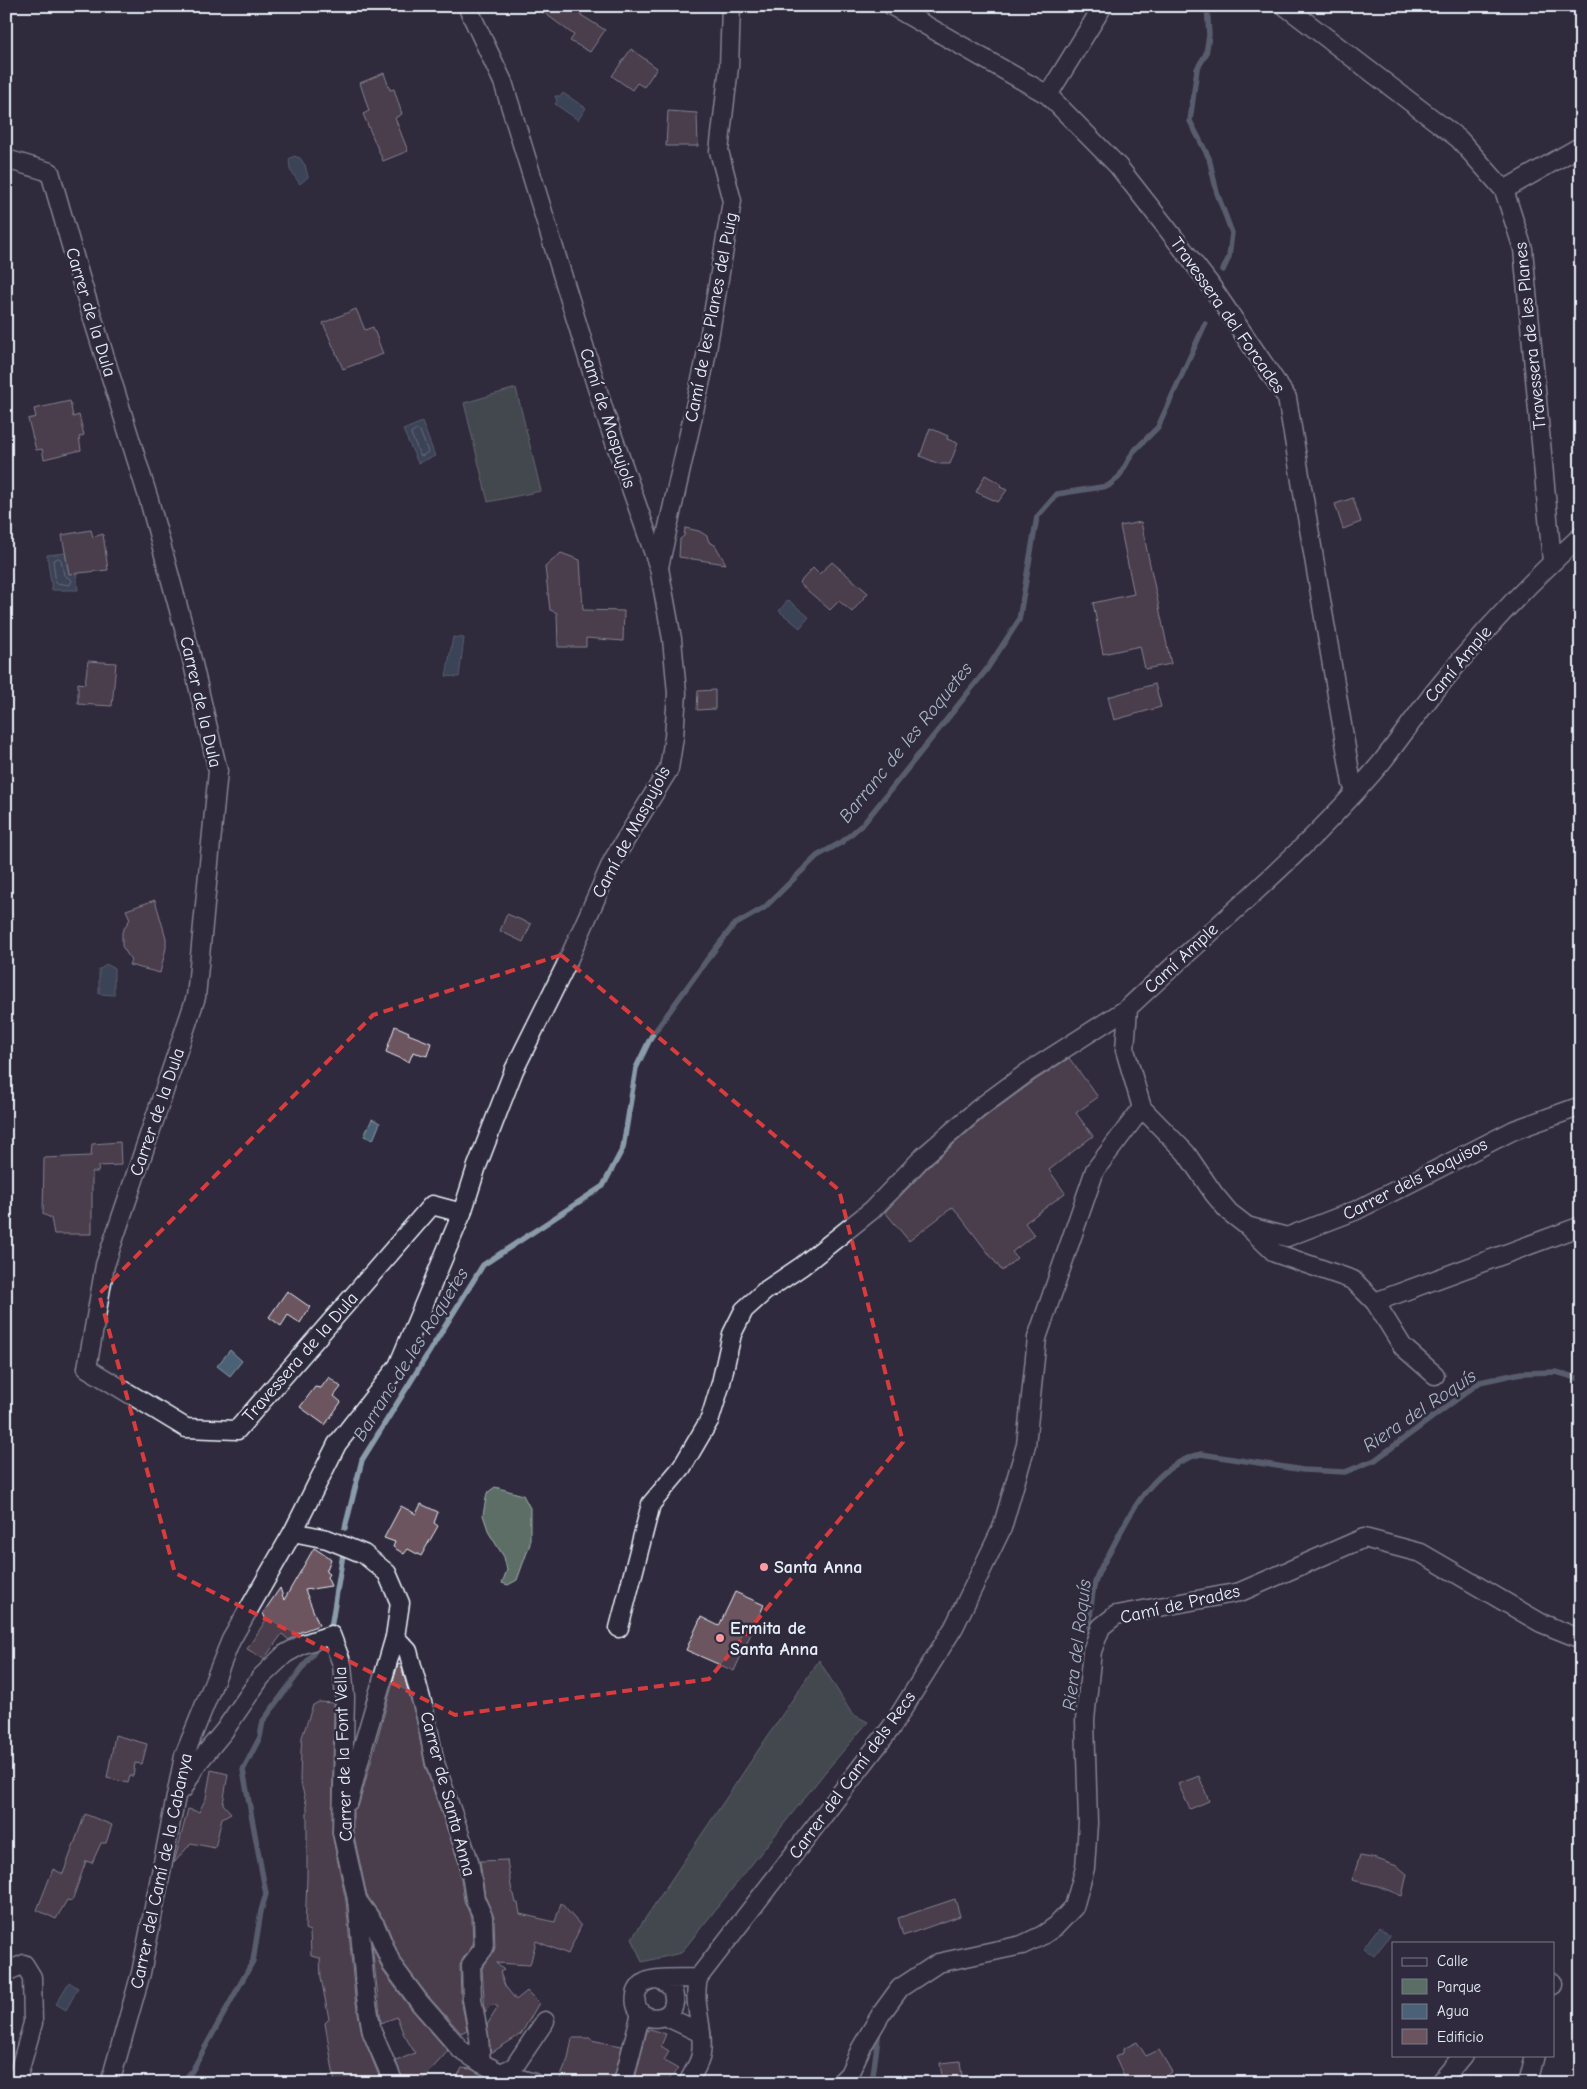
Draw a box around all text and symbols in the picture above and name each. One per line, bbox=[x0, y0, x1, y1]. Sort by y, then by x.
street label: Camí de les Planes del Puig bbox=[681, 210, 742, 424]
street label: Travessera del Forcades bbox=[1166, 233, 1289, 397]
street label: Travessera de les Planes bbox=[1510, 241, 1551, 431]
street label: Carrer de la Dula bbox=[61, 245, 120, 379]
street label: Camí de Maspujols bbox=[575, 346, 640, 491]
street label: Camí Ample bbox=[1420, 622, 1496, 707]
street label: Carrer de la Dula bbox=[175, 634, 226, 770]
water label: Barranc de les Roquetes bbox=[834, 658, 977, 827]
street label: Camí de Maspujols bbox=[588, 763, 675, 902]
street label: Camí Ample bbox=[1140, 919, 1223, 998]
street label: Carrer de la Dula bbox=[126, 1045, 189, 1179]
street label: Carrer dels Roquisos bbox=[1339, 1134, 1491, 1225]
water label: Barranc de les Roquetes bbox=[349, 1264, 473, 1445]
street label: Travessera de la Dula bbox=[238, 1288, 363, 1427]
water label: Riera del Roquís bbox=[1359, 1365, 1480, 1457]
place label: Santa Anna bbox=[774, 1557, 862, 1578]
marker: Santa Anna bbox=[758, 1561, 770, 1573]
water label: Riera del Roquís bbox=[1058, 1578, 1096, 1712]
street label: Camí de Prades bbox=[1118, 1581, 1242, 1628]
place label: Ermita de Santa Anna bbox=[730, 1618, 818, 1660]
marker: Ermita de Santa Anna bbox=[714, 1632, 726, 1644]
street label: Carrer de la Font Vella bbox=[330, 1666, 357, 1842]
street label: Carrer del Camí dels Recs bbox=[785, 1687, 920, 1863]
street label: Carrer de Santa Anna bbox=[415, 1709, 480, 1879]
street label: Carrer del Camí de la Cabanya bbox=[126, 1751, 197, 1991]
legend bbox=[1392, 1942, 1554, 2056]
text: Calle bbox=[1437, 1952, 1469, 1970]
text: Parque bbox=[1437, 1978, 1482, 1996]
text: Agua bbox=[1437, 2002, 1469, 2020]
text: Edificio bbox=[1437, 2028, 1484, 2046]

